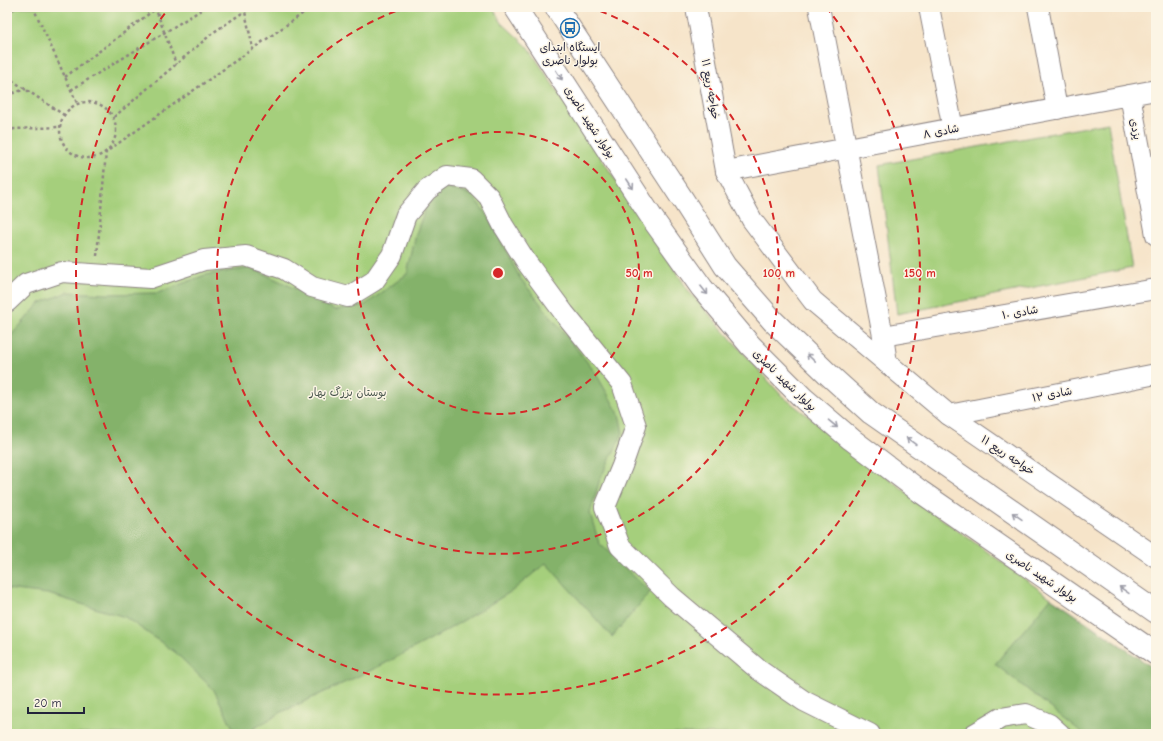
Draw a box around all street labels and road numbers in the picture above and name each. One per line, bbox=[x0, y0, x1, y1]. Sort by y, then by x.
street label: خواجه ربیع ۱۱ bbox=[697, 58, 722, 121]
street label: بولوار شهید ناصری bbox=[561, 84, 618, 161]
street label: یزدی bbox=[1127, 117, 1144, 141]
street label: شادی ۸ bbox=[922, 122, 960, 141]
street label: شادی ۱۰ bbox=[1001, 303, 1039, 322]
street label: بولوار شهید ناصری bbox=[750, 347, 819, 415]
street label: شادی ۱۲ bbox=[1031, 384, 1073, 405]
street label: خواجه ربیع ۱۱ bbox=[977, 433, 1037, 480]
street label: بولوار شهید ناصری bbox=[1003, 548, 1080, 606]

